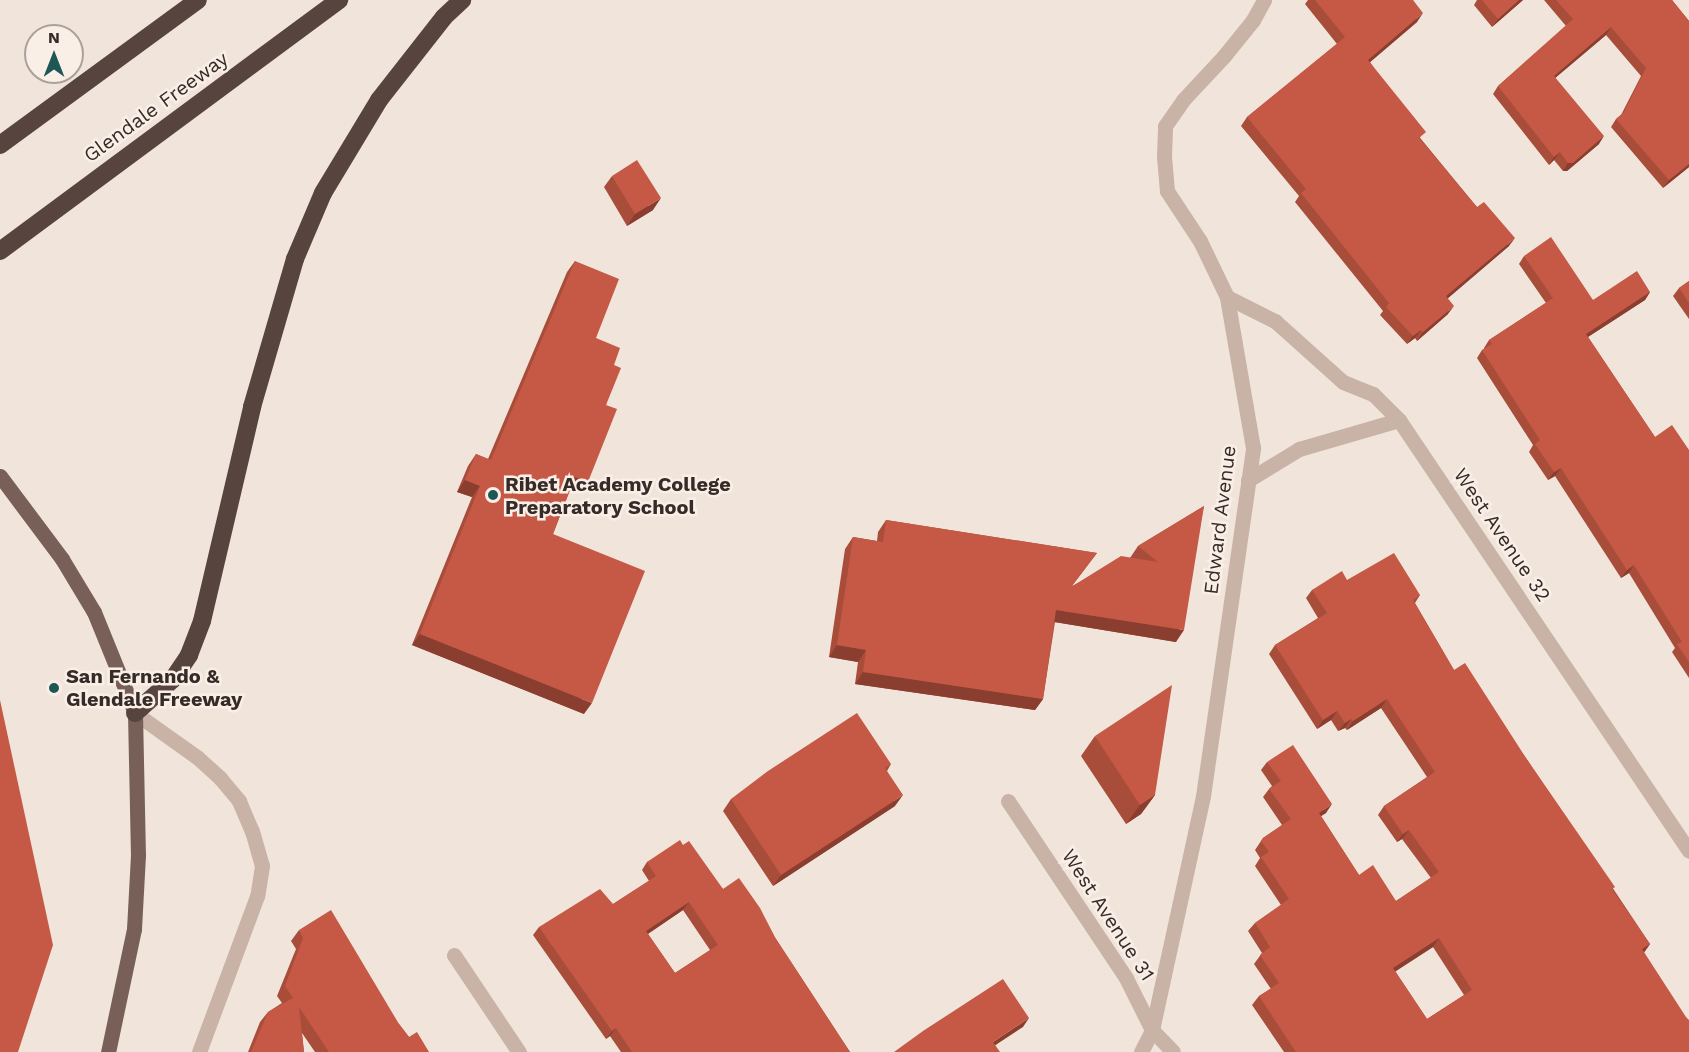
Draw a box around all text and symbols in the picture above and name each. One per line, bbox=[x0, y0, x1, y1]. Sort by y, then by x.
north arrow bbox=[24, 24, 84, 84]
text: N bbox=[48, 28, 60, 47]
street label: Glendale Freeway bbox=[79, 47, 233, 167]
street label: Edward Avenue bbox=[1199, 444, 1241, 596]
street label: West Avenue 32 bbox=[1448, 463, 1556, 607]
place label: Ribet Academy College Preparatory School bbox=[505, 472, 732, 519]
marker: Ribet Academy College Preparatory School bbox=[486, 488, 500, 502]
place label: San Fernando & Glendale Freeway bbox=[66, 664, 242, 711]
marker: San Fernando & Glendale Freeway bbox=[47, 681, 61, 695]
street label: West Avenue 31 bbox=[1056, 844, 1160, 986]

